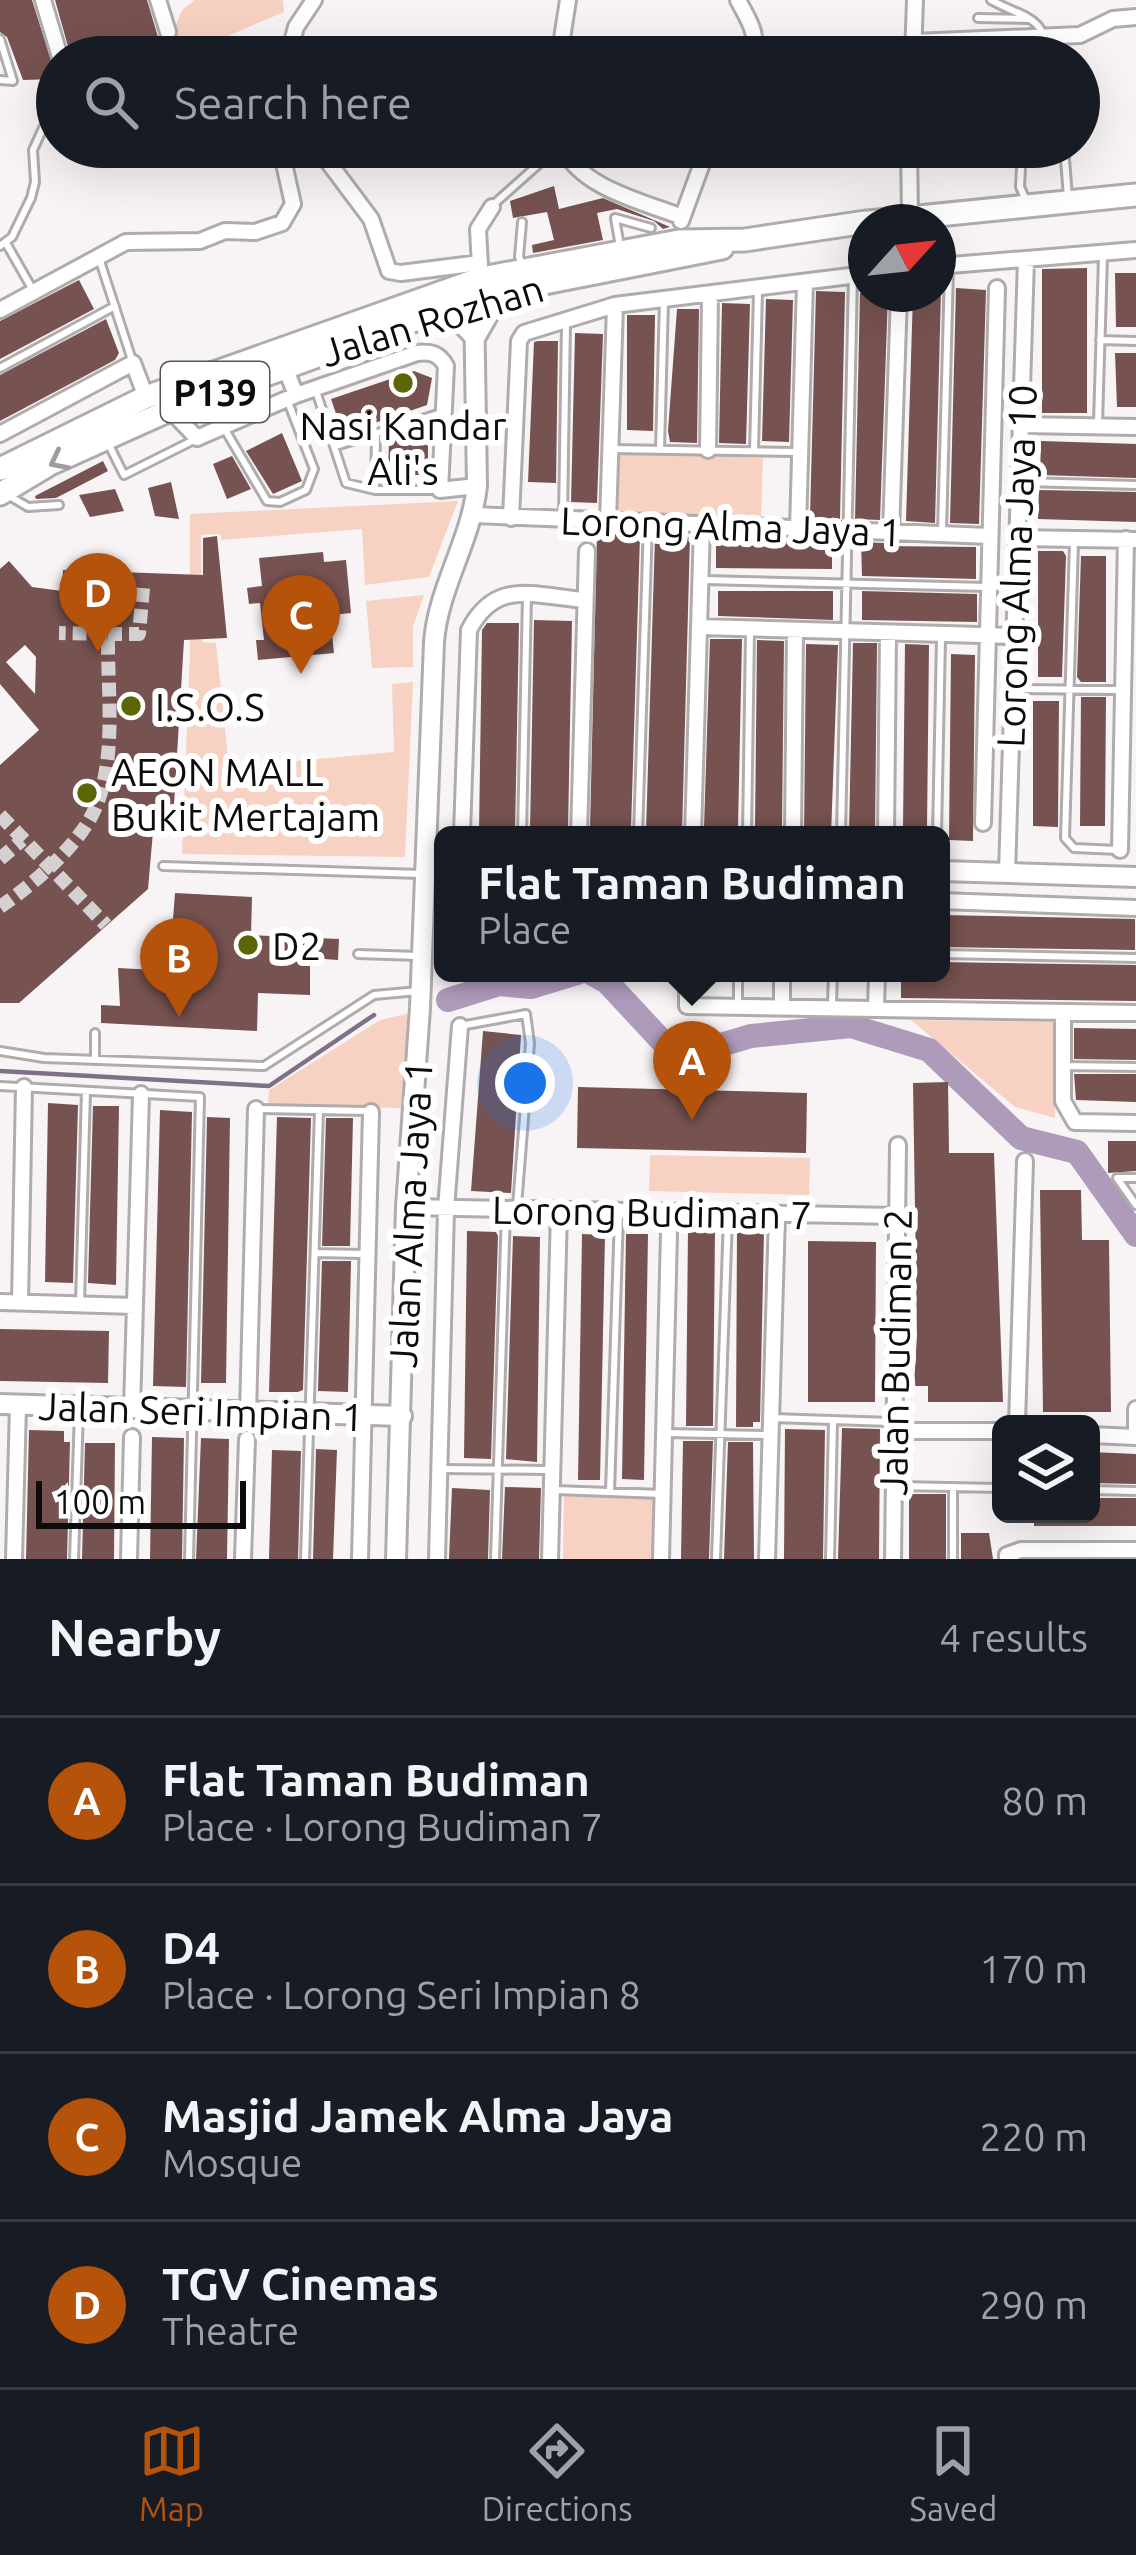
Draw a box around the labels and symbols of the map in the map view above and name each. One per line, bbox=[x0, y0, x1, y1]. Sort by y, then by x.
north arrow bbox=[848, 204, 956, 312]
street label: Jalan Rozhan bbox=[316, 266, 548, 374]
road number: P139 bbox=[161, 362, 269, 422]
marker: Nasi Kandar Ali's bbox=[390, 370, 416, 396]
street label: Lorong Alma Jaya 10 bbox=[988, 384, 1044, 748]
place label: Nasi Kandar Ali's bbox=[300, 404, 507, 492]
one-way arrow bbox=[48, 447, 70, 470]
street label: Lorong Alma Jaya 1 bbox=[560, 499, 902, 553]
pin: D bbox=[59, 553, 137, 652]
pin: C bbox=[262, 575, 340, 674]
place label: I.S.O.S bbox=[155, 685, 265, 728]
marker: I.S.O.S bbox=[118, 693, 144, 719]
place label: AEON MALL Bukit Mertajam bbox=[111, 750, 380, 838]
marker: AEON MALL Bukit Mertajam bbox=[74, 780, 100, 806]
pin: B bbox=[140, 918, 218, 1017]
place label: D2 bbox=[272, 924, 322, 967]
marker: D2 bbox=[235, 932, 261, 958]
pin: A bbox=[653, 1021, 731, 1120]
your location bbox=[495, 1053, 555, 1113]
street label: Jalan Alma Jaya 1 bbox=[380, 1059, 440, 1369]
street label: Lorong Budiman 7 bbox=[492, 1188, 812, 1236]
street label: Jalan Budiman 2 bbox=[871, 1208, 919, 1496]
street label: Jalan Seri Impian 1 bbox=[38, 1384, 364, 1438]
scale bar bbox=[36, 1475, 246, 1528]

